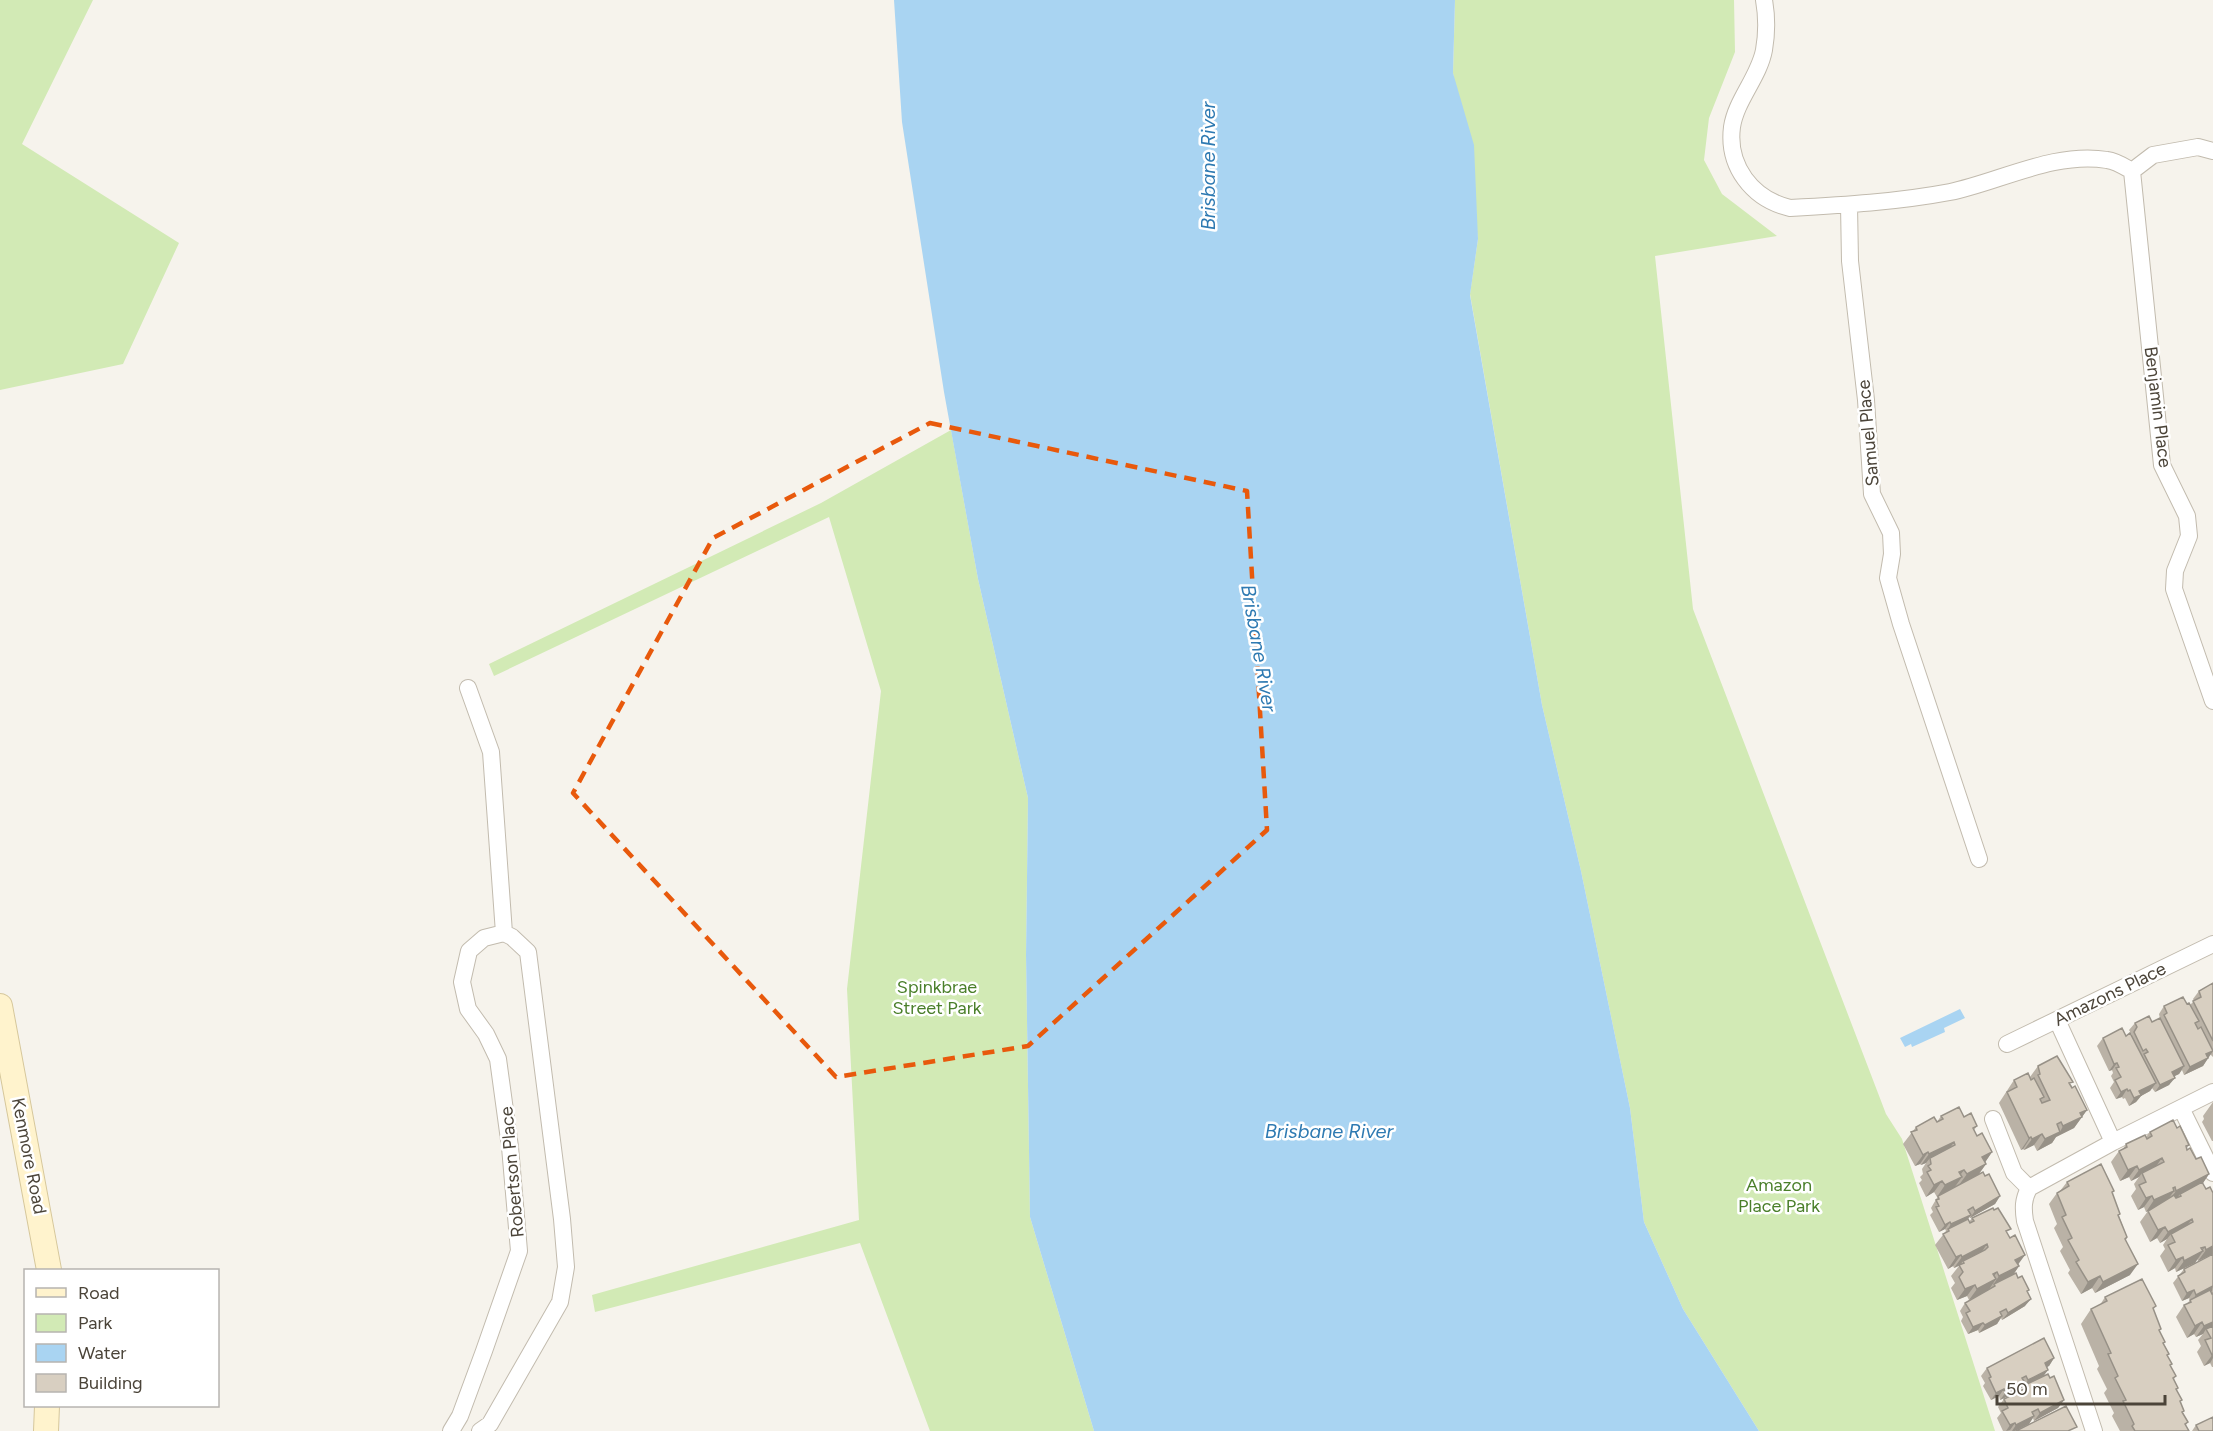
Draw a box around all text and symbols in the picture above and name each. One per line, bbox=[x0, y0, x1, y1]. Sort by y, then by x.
water label: Brisbane River bbox=[1196, 100, 1220, 230]
street label: Benjamin Place bbox=[2140, 345, 2176, 469]
street label: Samuel Place bbox=[1852, 379, 1884, 487]
water label: Brisbane River bbox=[1236, 583, 1282, 715]
street label: Amazons Place bbox=[2050, 957, 2170, 1031]
park label: Spinkbrae Street Park bbox=[892, 976, 982, 1019]
street label: Kenmore Road bbox=[7, 1096, 51, 1216]
street label: Robertson Place bbox=[495, 1105, 529, 1238]
water label: Brisbane River bbox=[1265, 1119, 1395, 1143]
park label: Amazon Place Park bbox=[1738, 1174, 1820, 1217]
legend bbox=[24, 1269, 219, 1407]
text: Road bbox=[78, 1282, 119, 1304]
text: Park bbox=[78, 1312, 113, 1334]
text: Water bbox=[78, 1342, 126, 1364]
scale bar bbox=[1997, 1368, 2165, 1406]
text: Building bbox=[78, 1372, 143, 1394]
text: 50 m bbox=[2006, 1378, 2048, 1400]

